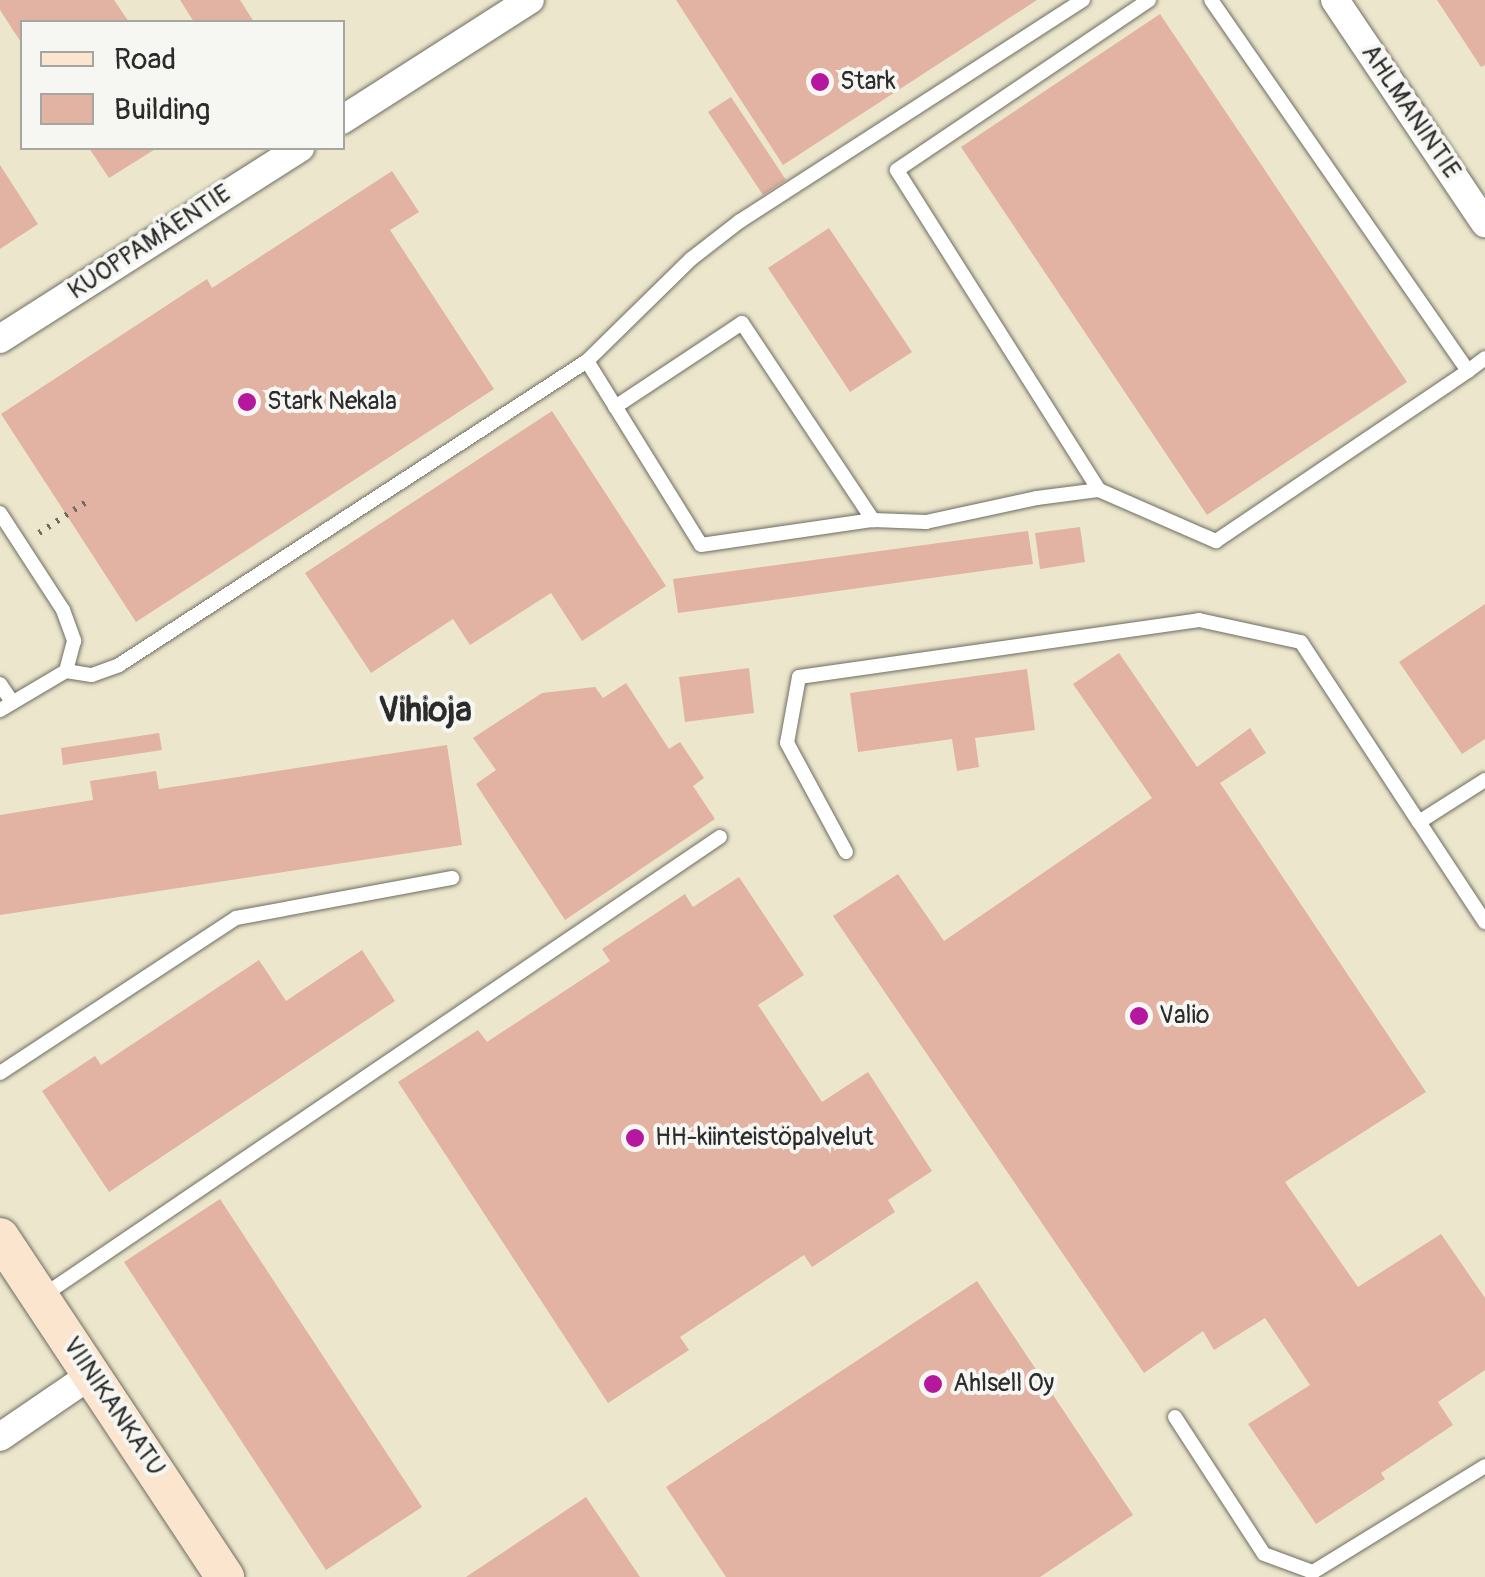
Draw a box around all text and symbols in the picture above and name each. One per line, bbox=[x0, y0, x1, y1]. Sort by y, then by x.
legend bbox=[20, 20, 345, 150]
street label: AHLMANINTIE bbox=[1354, 39, 1466, 185]
text: Road bbox=[114, 41, 176, 78]
place label: Stark bbox=[840, 67, 896, 97]
marker: Stark bbox=[809, 71, 831, 93]
text: Building bbox=[114, 91, 210, 128]
street label: KUOPPAMÄENTIE bbox=[63, 179, 237, 307]
place label: Stark Nekala bbox=[267, 387, 397, 417]
marker: Stark Nekala bbox=[236, 391, 258, 413]
district label: Vihioja bbox=[378, 689, 472, 731]
place label: Valio bbox=[1159, 1001, 1209, 1031]
marker: Valio bbox=[1128, 1005, 1150, 1027]
place label: HH-kiinteistöpalvelut bbox=[655, 1123, 874, 1153]
marker: HH-kiinteistöpalvelut bbox=[624, 1127, 646, 1149]
street label: VIINIKANKATU bbox=[56, 1332, 170, 1482]
place label: Ahlsell Oy bbox=[953, 1369, 1054, 1399]
marker: Ahlsell Oy bbox=[922, 1373, 944, 1395]

